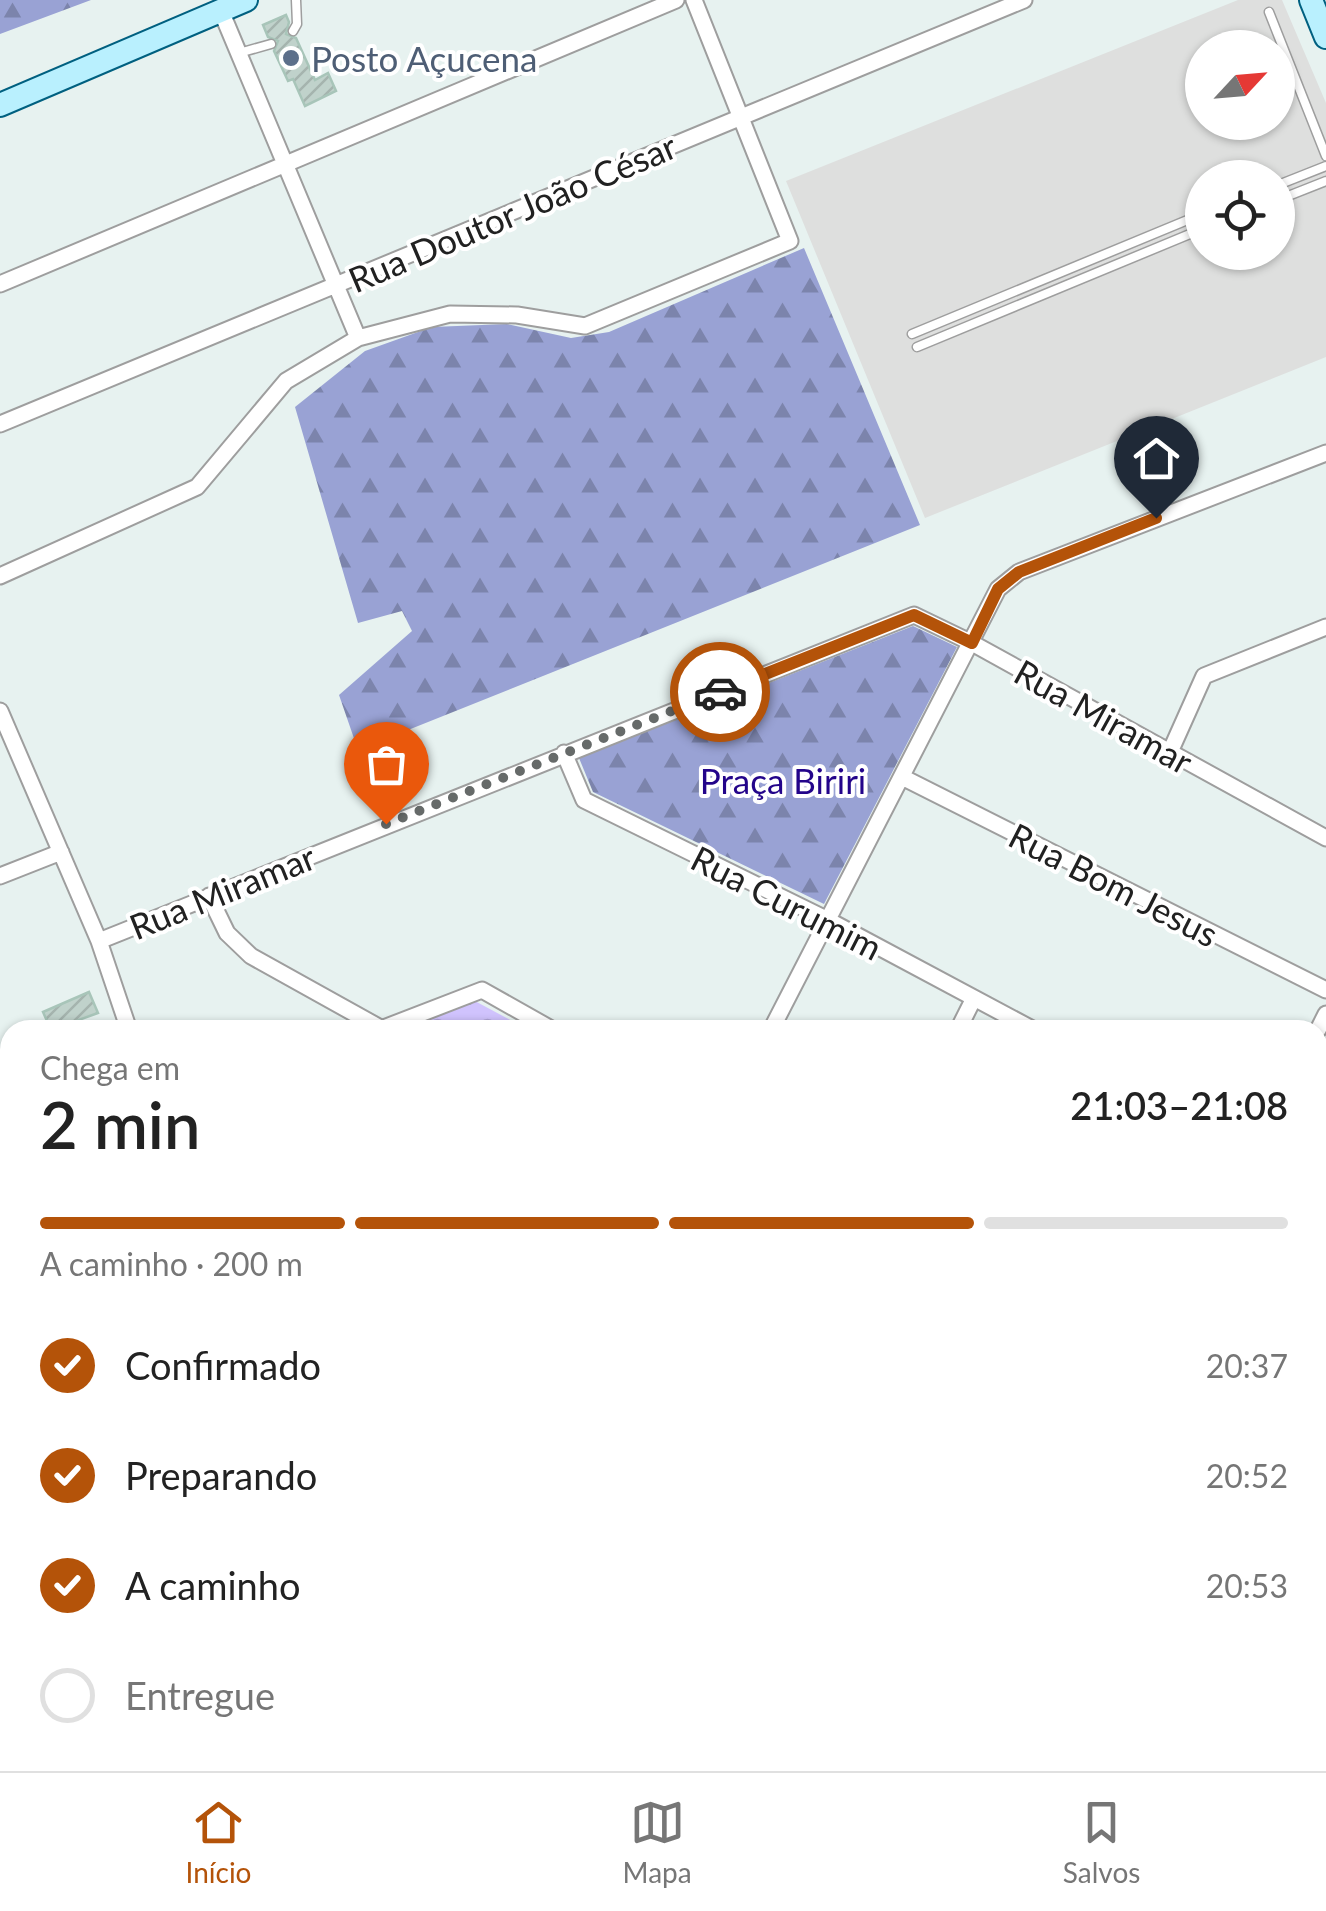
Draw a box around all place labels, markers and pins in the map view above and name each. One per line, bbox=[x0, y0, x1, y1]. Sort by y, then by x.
place label: Posto Açucena bbox=[311, 37, 537, 79]
marker: Posto Açucena bbox=[280, 47, 302, 69]
pin bbox=[1114, 416, 1199, 519]
pin bbox=[344, 722, 429, 825]

